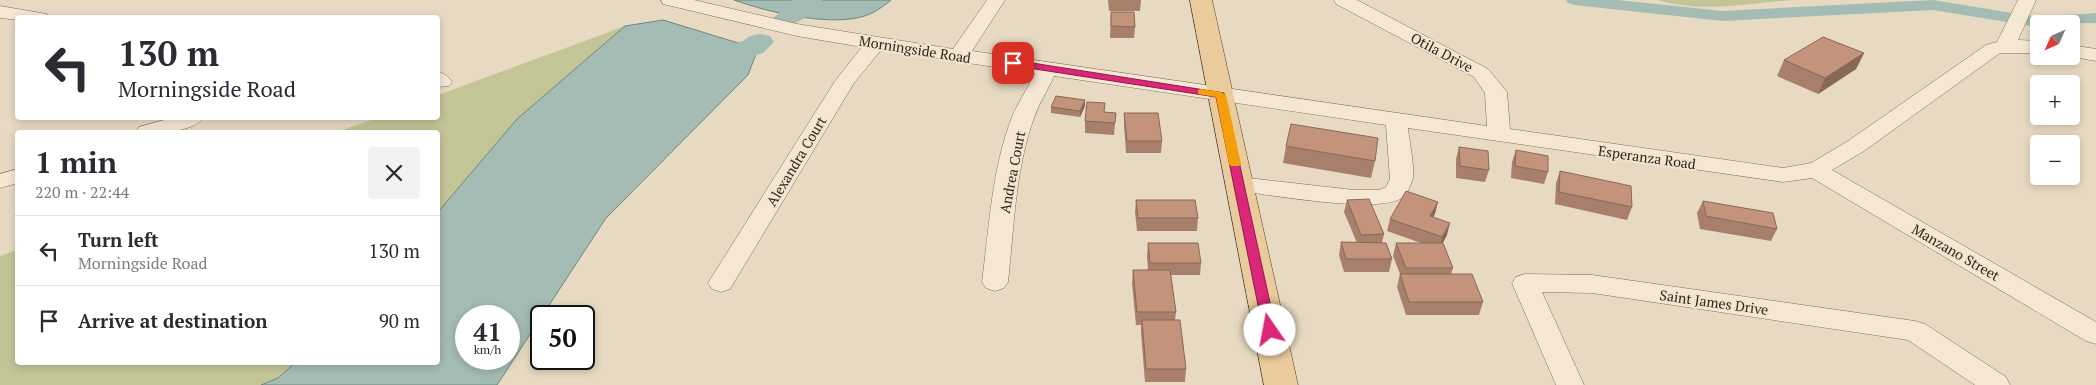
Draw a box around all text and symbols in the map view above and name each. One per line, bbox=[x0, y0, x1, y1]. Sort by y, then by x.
north arrow bbox=[2030, 15, 2080, 65]
map controls bbox=[2030, 15, 2080, 185]
street label: Otila Drive bbox=[1408, 28, 1476, 76]
text: 130 m bbox=[118, 30, 219, 76]
street label: Morningside Road bbox=[858, 31, 973, 67]
icon: left bbox=[35, 35, 100, 100]
pin bbox=[992, 42, 1034, 84]
icon: arrive bbox=[999, 49, 1027, 77]
text: Morningside Road bbox=[118, 74, 296, 103]
button: + bbox=[2030, 75, 2080, 125]
street label: Alexandra Court bbox=[762, 112, 831, 210]
street label: Andrea Court bbox=[995, 128, 1029, 215]
button: − bbox=[2030, 135, 2080, 185]
street label: Esperanza Road bbox=[1597, 141, 1697, 173]
text: 1 min bbox=[35, 142, 117, 182]
button: close bbox=[368, 147, 420, 199]
text: 220 m · 22:44 bbox=[35, 181, 129, 203]
street label: Manzano Street bbox=[1909, 219, 2004, 285]
text: Turn left bbox=[78, 227, 159, 252]
icon: left bbox=[35, 237, 63, 265]
text: 130 m bbox=[369, 238, 420, 263]
text: Morningside Road bbox=[78, 252, 207, 274]
street label: Saint James Drive bbox=[1658, 285, 1770, 319]
position arrow bbox=[1243, 303, 1295, 355]
speed limit sign: 50 bbox=[530, 305, 595, 370]
icon: arrive bbox=[35, 307, 63, 335]
text: Arrive at destination bbox=[78, 308, 267, 333]
text: 90 m bbox=[379, 308, 420, 333]
text: 41 bbox=[473, 315, 502, 348]
text: km/h bbox=[474, 342, 501, 357]

